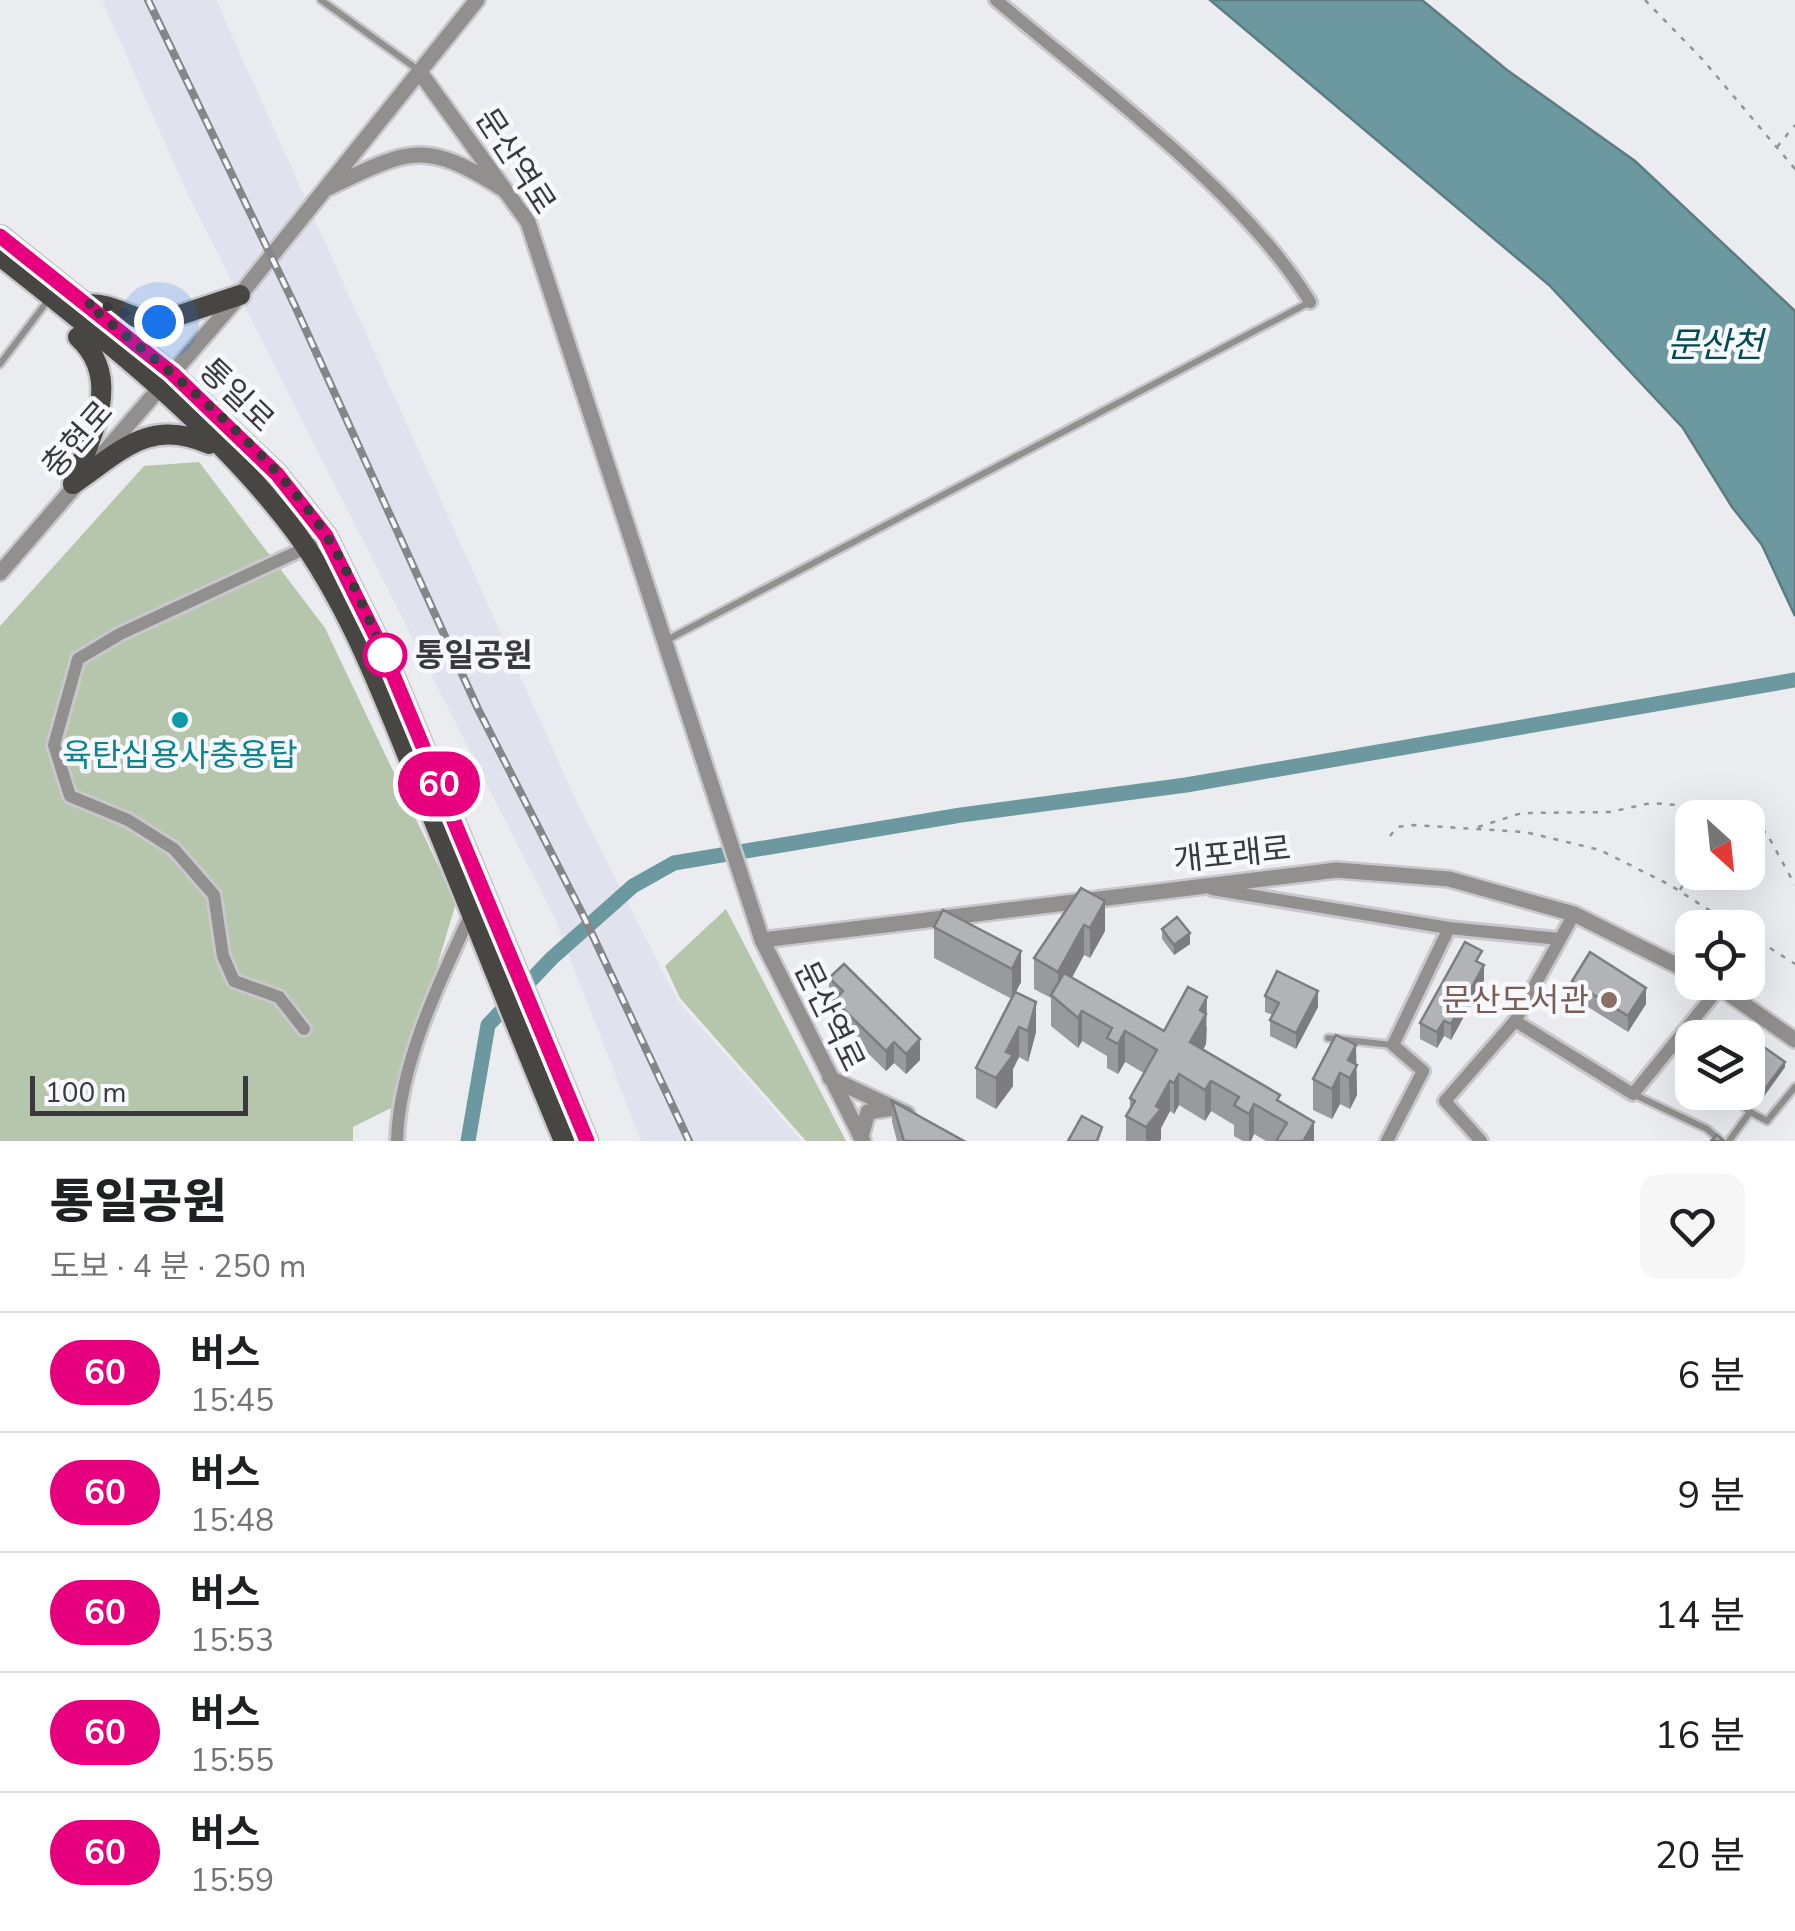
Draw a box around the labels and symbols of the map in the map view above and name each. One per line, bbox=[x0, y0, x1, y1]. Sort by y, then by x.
street label: 문산역로 bbox=[465, 100, 566, 222]
your location bbox=[134, 297, 184, 347]
water label: 문산천 bbox=[1667, 322, 1767, 369]
street label: 통일로 bbox=[190, 349, 283, 442]
street label: 충현로 bbox=[32, 392, 123, 487]
marker: 통일공원 bbox=[364, 634, 406, 676]
place label: 통일공원 bbox=[415, 634, 533, 677]
marker: 육탄십용사충용탑 bbox=[169, 709, 191, 731]
place label: 육탄십용사충용탑 bbox=[62, 734, 298, 777]
line badge: 60 bbox=[394, 752, 484, 816]
north arrow bbox=[1675, 800, 1765, 890]
street label: 개포래로 bbox=[1171, 827, 1293, 882]
street label: 문산역로 bbox=[784, 954, 875, 1079]
place label: 문산도서관 bbox=[1442, 979, 1589, 1022]
marker: 문산도서관 bbox=[1598, 989, 1620, 1011]
scale bar bbox=[30, 1071, 248, 1116]

